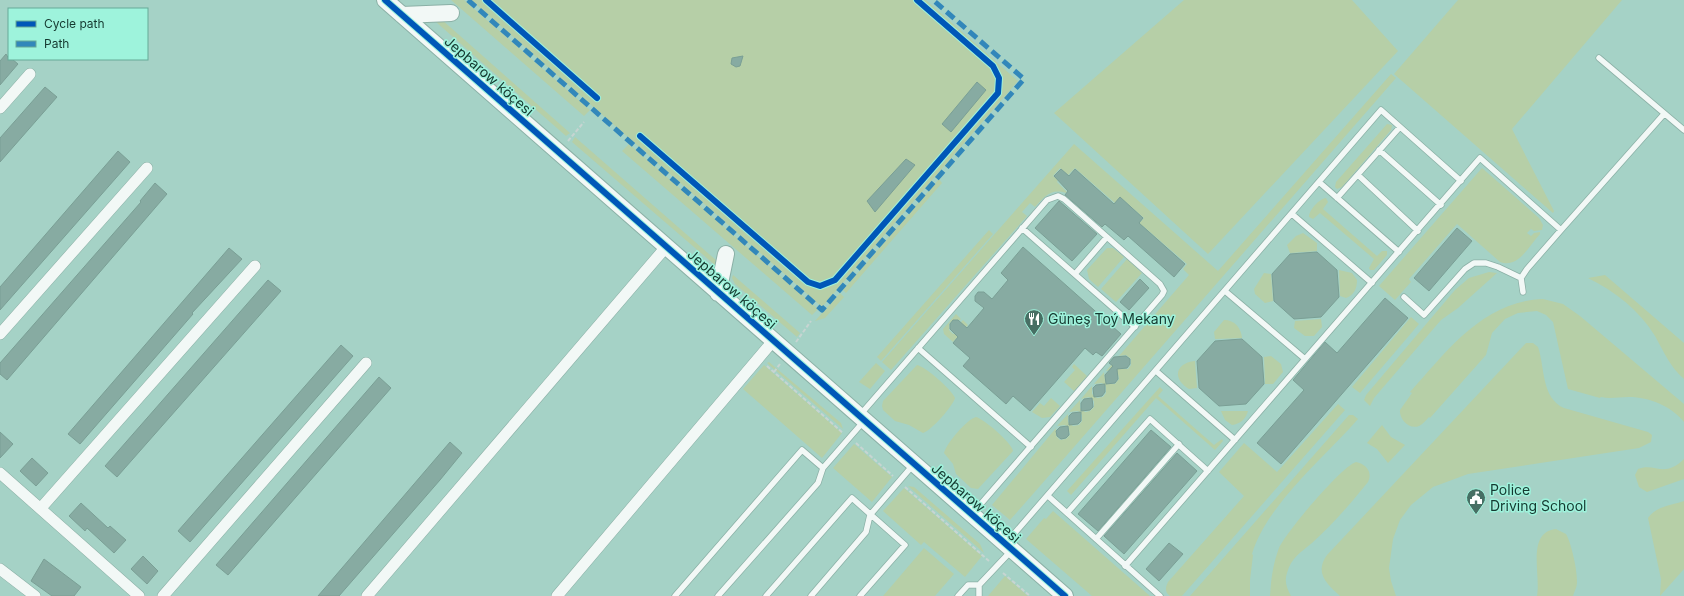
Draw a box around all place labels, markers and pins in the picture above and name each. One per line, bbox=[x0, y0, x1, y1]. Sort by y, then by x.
restaurant icon: Güneş Toý Mekany bbox=[1023, 308, 1045, 336]
place label: Güneş Toý Mekany bbox=[1048, 310, 1175, 327]
place label: Police Driving School bbox=[1490, 481, 1586, 514]
public building icon: Police Driving School bbox=[1465, 487, 1487, 515]

